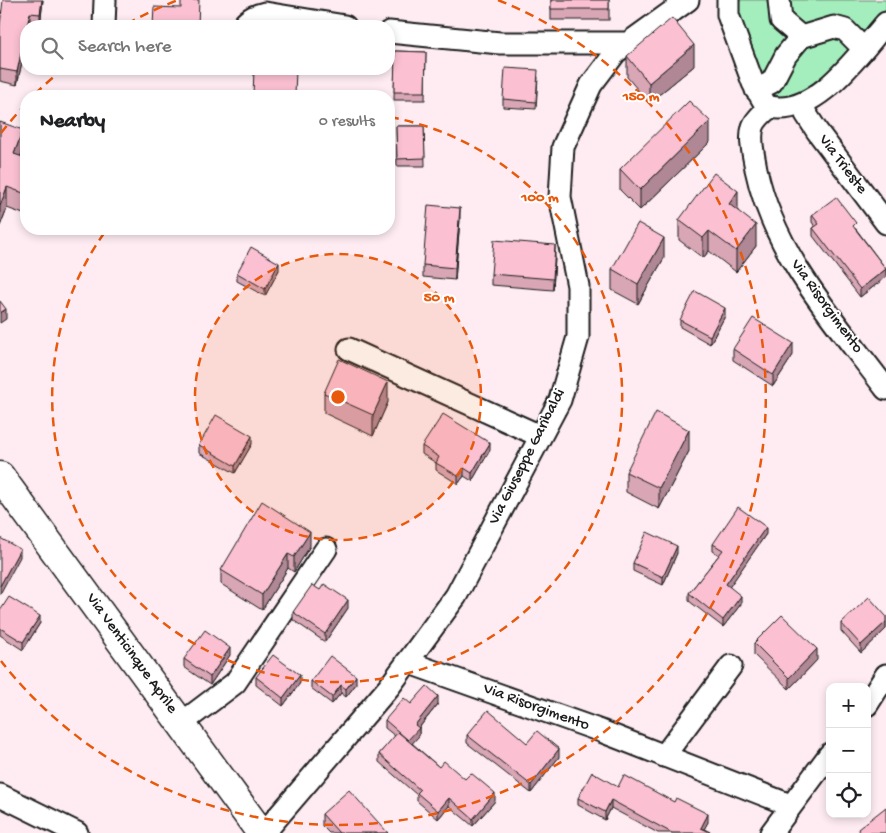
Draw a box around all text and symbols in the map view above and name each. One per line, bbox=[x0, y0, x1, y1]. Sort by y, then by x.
search box bbox=[20, 20, 395, 75]
icon: search bbox=[38, 34, 66, 62]
text: Search here bbox=[78, 36, 172, 59]
text: 150 m bbox=[622, 88, 660, 106]
text: Nearby bbox=[40, 110, 105, 135]
text: 0 results bbox=[319, 113, 375, 132]
street label: Via Trieste bbox=[813, 131, 871, 199]
text: 100 m bbox=[520, 189, 559, 207]
street label: Via Risorgimento bbox=[785, 256, 866, 358]
text: 50 m bbox=[424, 289, 455, 307]
street label: Via Giuseppe Garibaldi bbox=[485, 386, 570, 529]
centre of rings bbox=[329, 388, 347, 406]
street label: Via Venticinque Aprile bbox=[81, 589, 181, 718]
street label: Via Risorgimento bbox=[479, 680, 592, 736]
map controls bbox=[826, 683, 871, 818]
button: + bbox=[826, 683, 871, 728]
button: − bbox=[826, 728, 871, 773]
button: locate bbox=[826, 773, 871, 818]

